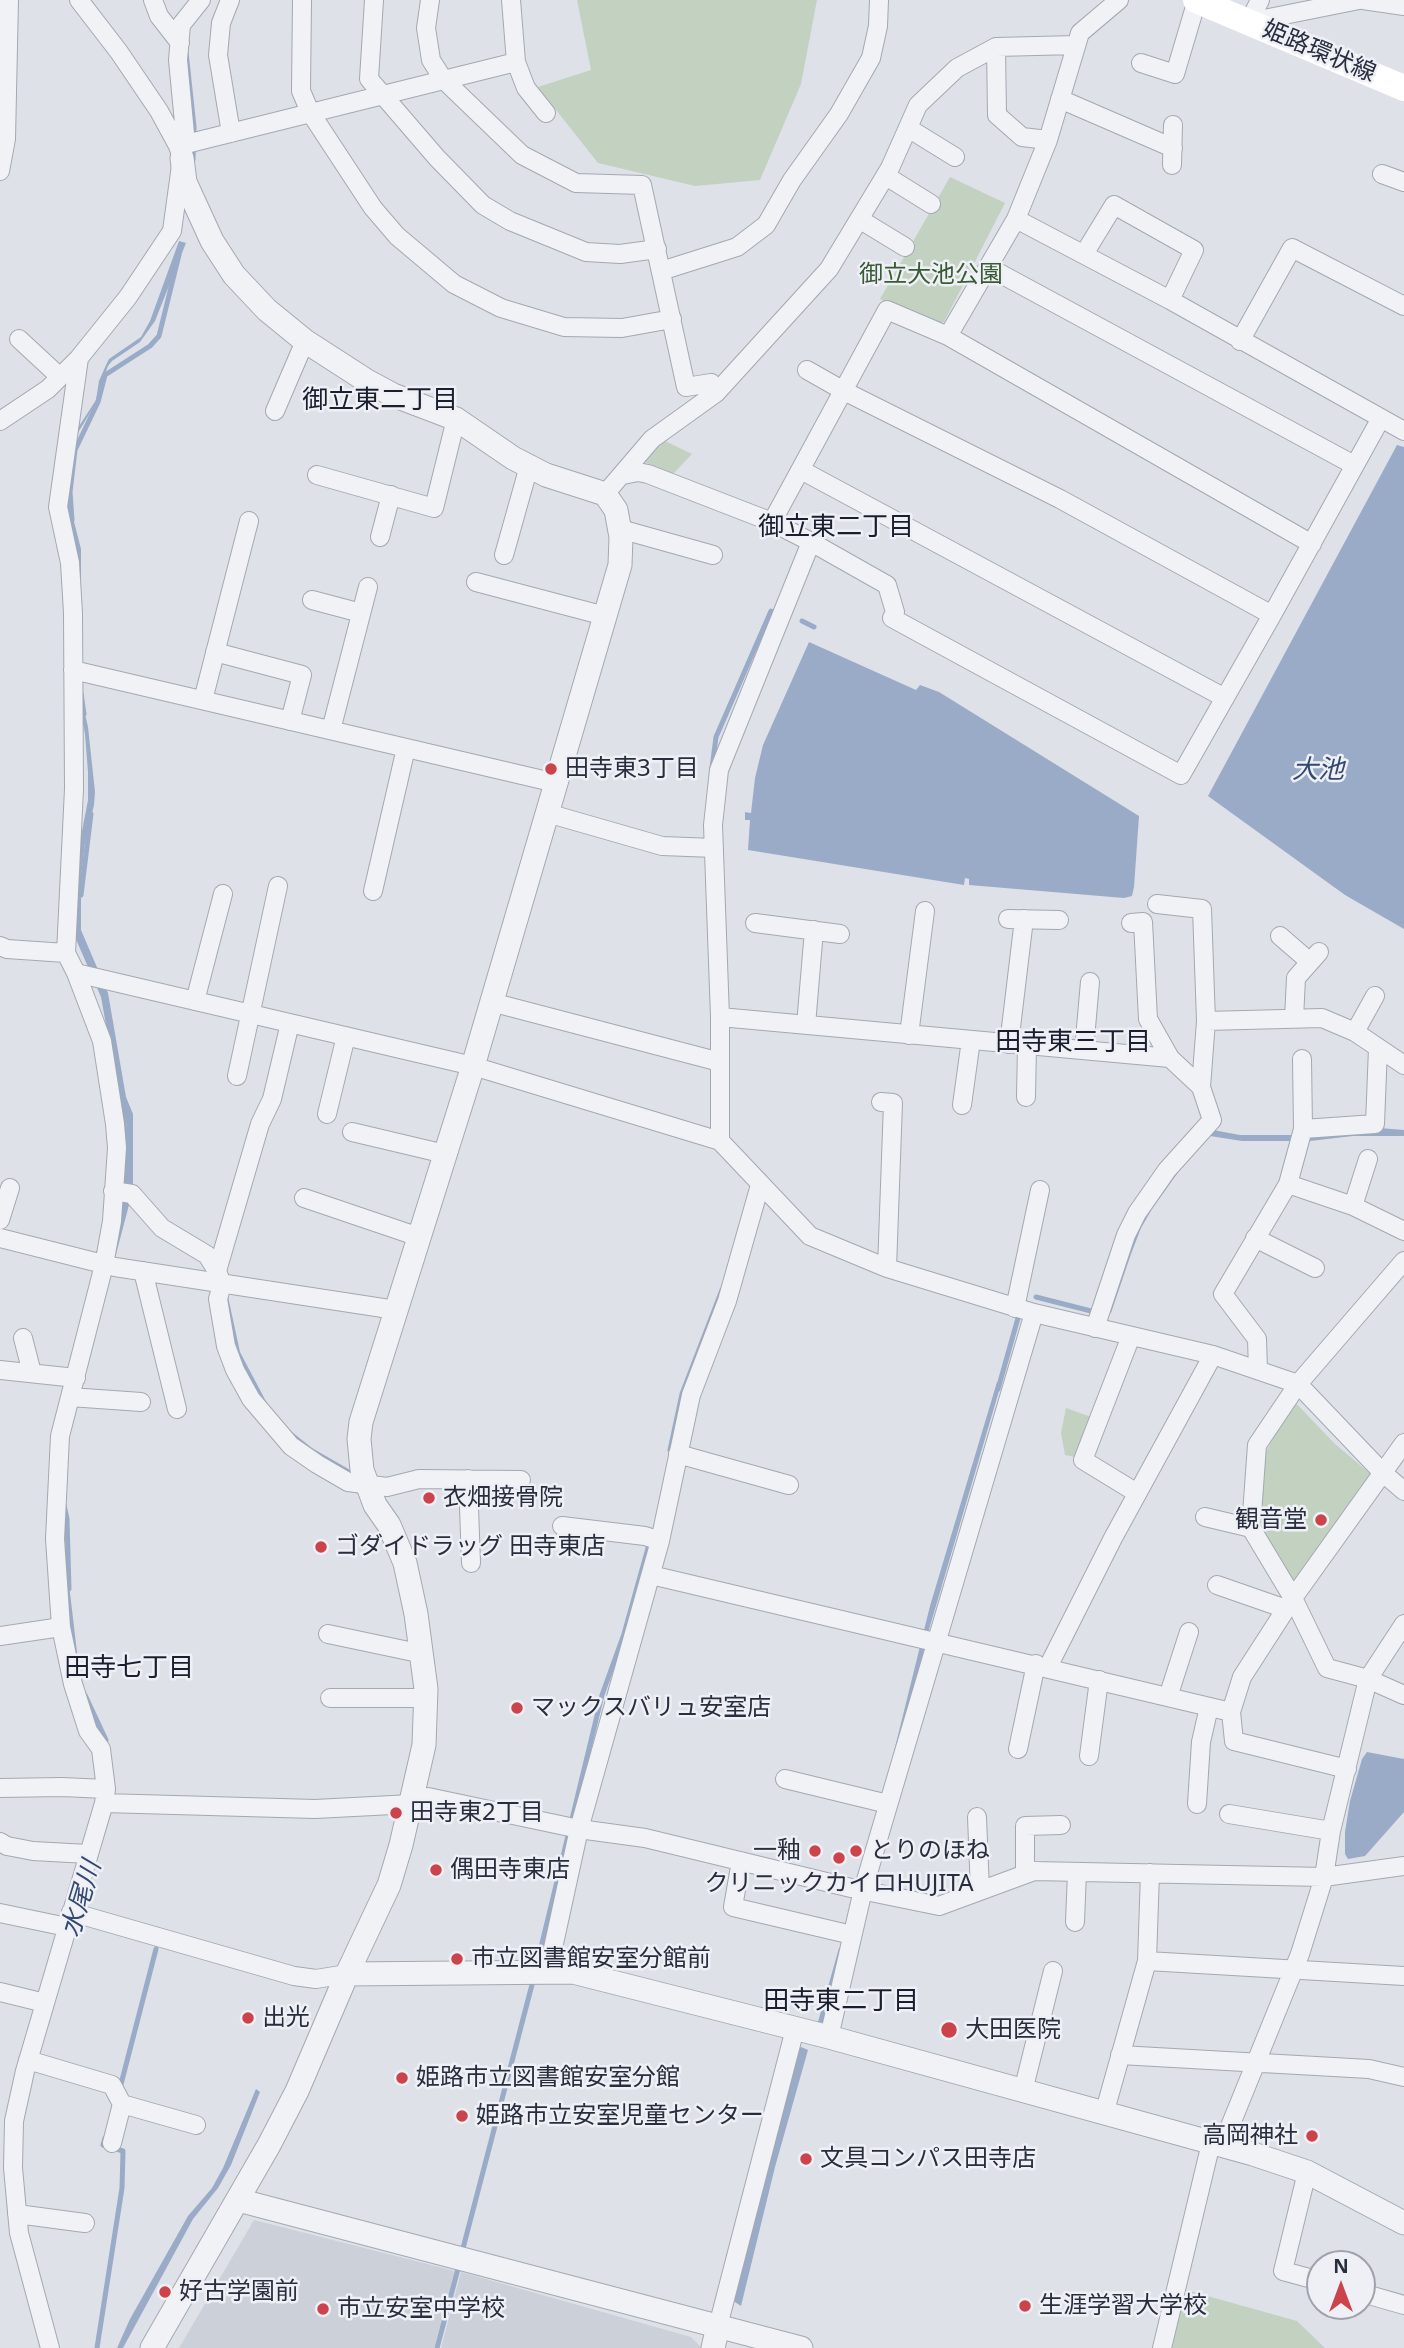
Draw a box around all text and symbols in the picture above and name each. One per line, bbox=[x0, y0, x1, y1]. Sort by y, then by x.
street label: 姫路環状線 bbox=[1258, 15, 1380, 89]
park label: 御立大池公園 bbox=[859, 261, 1003, 289]
district label: 御立東二丁目 bbox=[302, 385, 458, 417]
district label: 御立東二丁目 bbox=[758, 512, 914, 544]
place label: 田寺東3丁目 bbox=[565, 755, 699, 783]
water label: 大池 bbox=[1292, 755, 1344, 787]
marker: 田寺東3丁目 bbox=[543, 761, 559, 777]
district label: 田寺東三丁目 bbox=[995, 1027, 1151, 1059]
place label: 衣畑接骨院 bbox=[443, 1484, 563, 1512]
marker: 衣畑接骨院 bbox=[421, 1490, 437, 1506]
place label: 観音堂 bbox=[1235, 1506, 1307, 1534]
marker: 観音堂 bbox=[1313, 1512, 1329, 1528]
place label: ゴダイドラッグ 田寺東店 bbox=[335, 1533, 605, 1561]
marker: ゴダイドラッグ 田寺東店 bbox=[313, 1539, 329, 1555]
district label: 田寺七丁目 bbox=[64, 1653, 194, 1685]
place label: マックスバリュ安室店 bbox=[531, 1694, 771, 1722]
marker: マックスバリュ安室店 bbox=[509, 1700, 525, 1716]
place label: 田寺東2丁目 bbox=[410, 1799, 544, 1827]
marker: 田寺東2丁目 bbox=[388, 1805, 404, 1821]
place label: 一釉 bbox=[753, 1837, 801, 1865]
place label: とりのほね bbox=[870, 1837, 990, 1865]
marker: 一釉 bbox=[807, 1843, 823, 1859]
marker: とりのほね bbox=[848, 1843, 864, 1859]
marker: クリニックカイロHUJITA bbox=[831, 1850, 847, 1866]
place label: 偶田寺東店 bbox=[450, 1856, 570, 1884]
water label: 水尾川 bbox=[56, 1857, 108, 1941]
marker: 偶田寺東店 bbox=[428, 1862, 444, 1878]
place label: クリニックカイロHUJITA bbox=[704, 1870, 974, 1898]
place label: 市立図書館安室分館前 bbox=[471, 1945, 711, 1973]
marker: 市立図書館安室分館前 bbox=[449, 1951, 465, 1967]
district label: 田寺東二丁目 bbox=[763, 1986, 919, 2018]
place label: 出光 bbox=[262, 2004, 310, 2032]
marker: 出光 bbox=[240, 2010, 256, 2026]
place label: 大田医院 bbox=[965, 2016, 1061, 2044]
marker: 大田医院 bbox=[939, 2020, 959, 2040]
place label: 姫路市立図書館安室分館 bbox=[416, 2064, 680, 2092]
marker: 姫路市立図書館安室分館 bbox=[394, 2070, 410, 2086]
place label: 姫路市立安室児童センター bbox=[476, 2102, 764, 2130]
marker: 姫路市立安室児童センター bbox=[454, 2108, 470, 2124]
place label: 高岡神社 bbox=[1202, 2122, 1298, 2150]
marker: 高岡神社 bbox=[1304, 2128, 1320, 2144]
place label: 文具コンパス田寺店 bbox=[820, 2145, 1036, 2173]
marker: 文具コンパス田寺店 bbox=[798, 2151, 814, 2167]
north arrow bbox=[1306, 2250, 1376, 2320]
text: N bbox=[1333, 2253, 1349, 2279]
place label: 好古学園前 bbox=[179, 2278, 299, 2306]
marker: 好古学園前 bbox=[157, 2284, 173, 2300]
place label: 生涯学習大学校 bbox=[1039, 2292, 1207, 2320]
place label: 市立安室中学校 bbox=[337, 2295, 505, 2323]
marker: 生涯学習大学校 bbox=[1017, 2298, 1033, 2314]
marker: 市立安室中学校 bbox=[315, 2301, 331, 2317]

